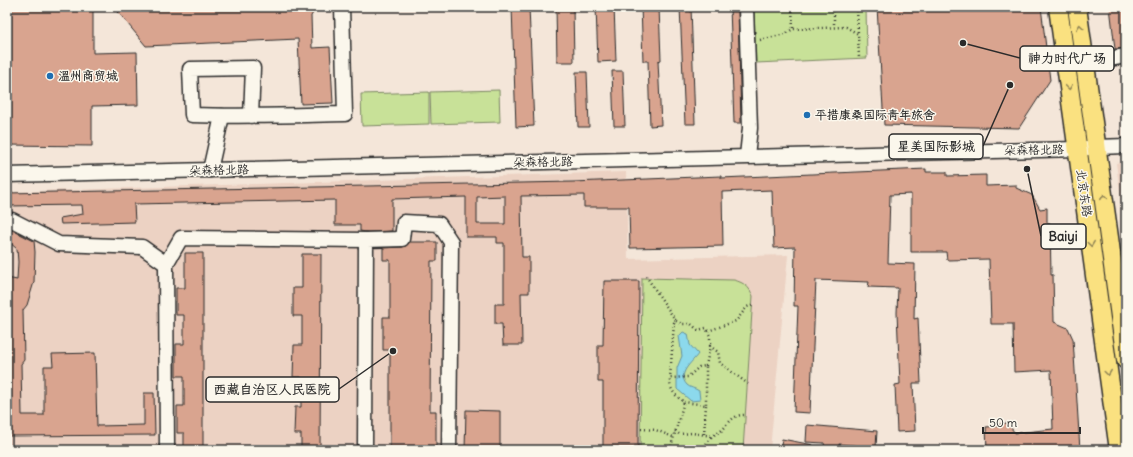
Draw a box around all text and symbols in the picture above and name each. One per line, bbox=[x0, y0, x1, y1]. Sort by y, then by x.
one-way arrow bbox=[1076, 24, 1085, 30]
callout: 神力时代广场 bbox=[1020, 46, 1114, 71]
text: 神力时代广场 bbox=[1028, 50, 1106, 67]
place label: 温州商贸城 bbox=[58, 68, 118, 83]
marker: 温州商贸城 bbox=[45, 71, 55, 81]
one-way arrow bbox=[1064, 84, 1073, 90]
place label: 平措康桑国际青年旅舍 bbox=[815, 107, 935, 122]
marker: 平措康桑国际青年旅舍 bbox=[802, 110, 812, 120]
callout: 星美国际影城 bbox=[889, 134, 983, 159]
text: 星美国际影城 bbox=[897, 138, 975, 155]
street label: 朵森格北路 bbox=[1004, 141, 1064, 158]
street label: 朵森格北路 bbox=[513, 153, 573, 170]
street label: 朵森格北路 bbox=[189, 161, 249, 178]
street label: 北京东路 bbox=[1074, 168, 1095, 218]
one-way arrow bbox=[1100, 194, 1109, 200]
callout: Baiyi bbox=[1041, 224, 1086, 249]
text: Baiyi bbox=[1048, 228, 1078, 245]
one-way arrow bbox=[1086, 241, 1095, 247]
one-way arrow bbox=[1103, 369, 1112, 376]
callout: 西藏自治区人民医院 bbox=[206, 377, 339, 402]
text: 西藏自治区人民医院 bbox=[213, 381, 331, 398]
scale bar bbox=[983, 409, 1080, 435]
text: 50 m bbox=[989, 415, 1018, 430]

